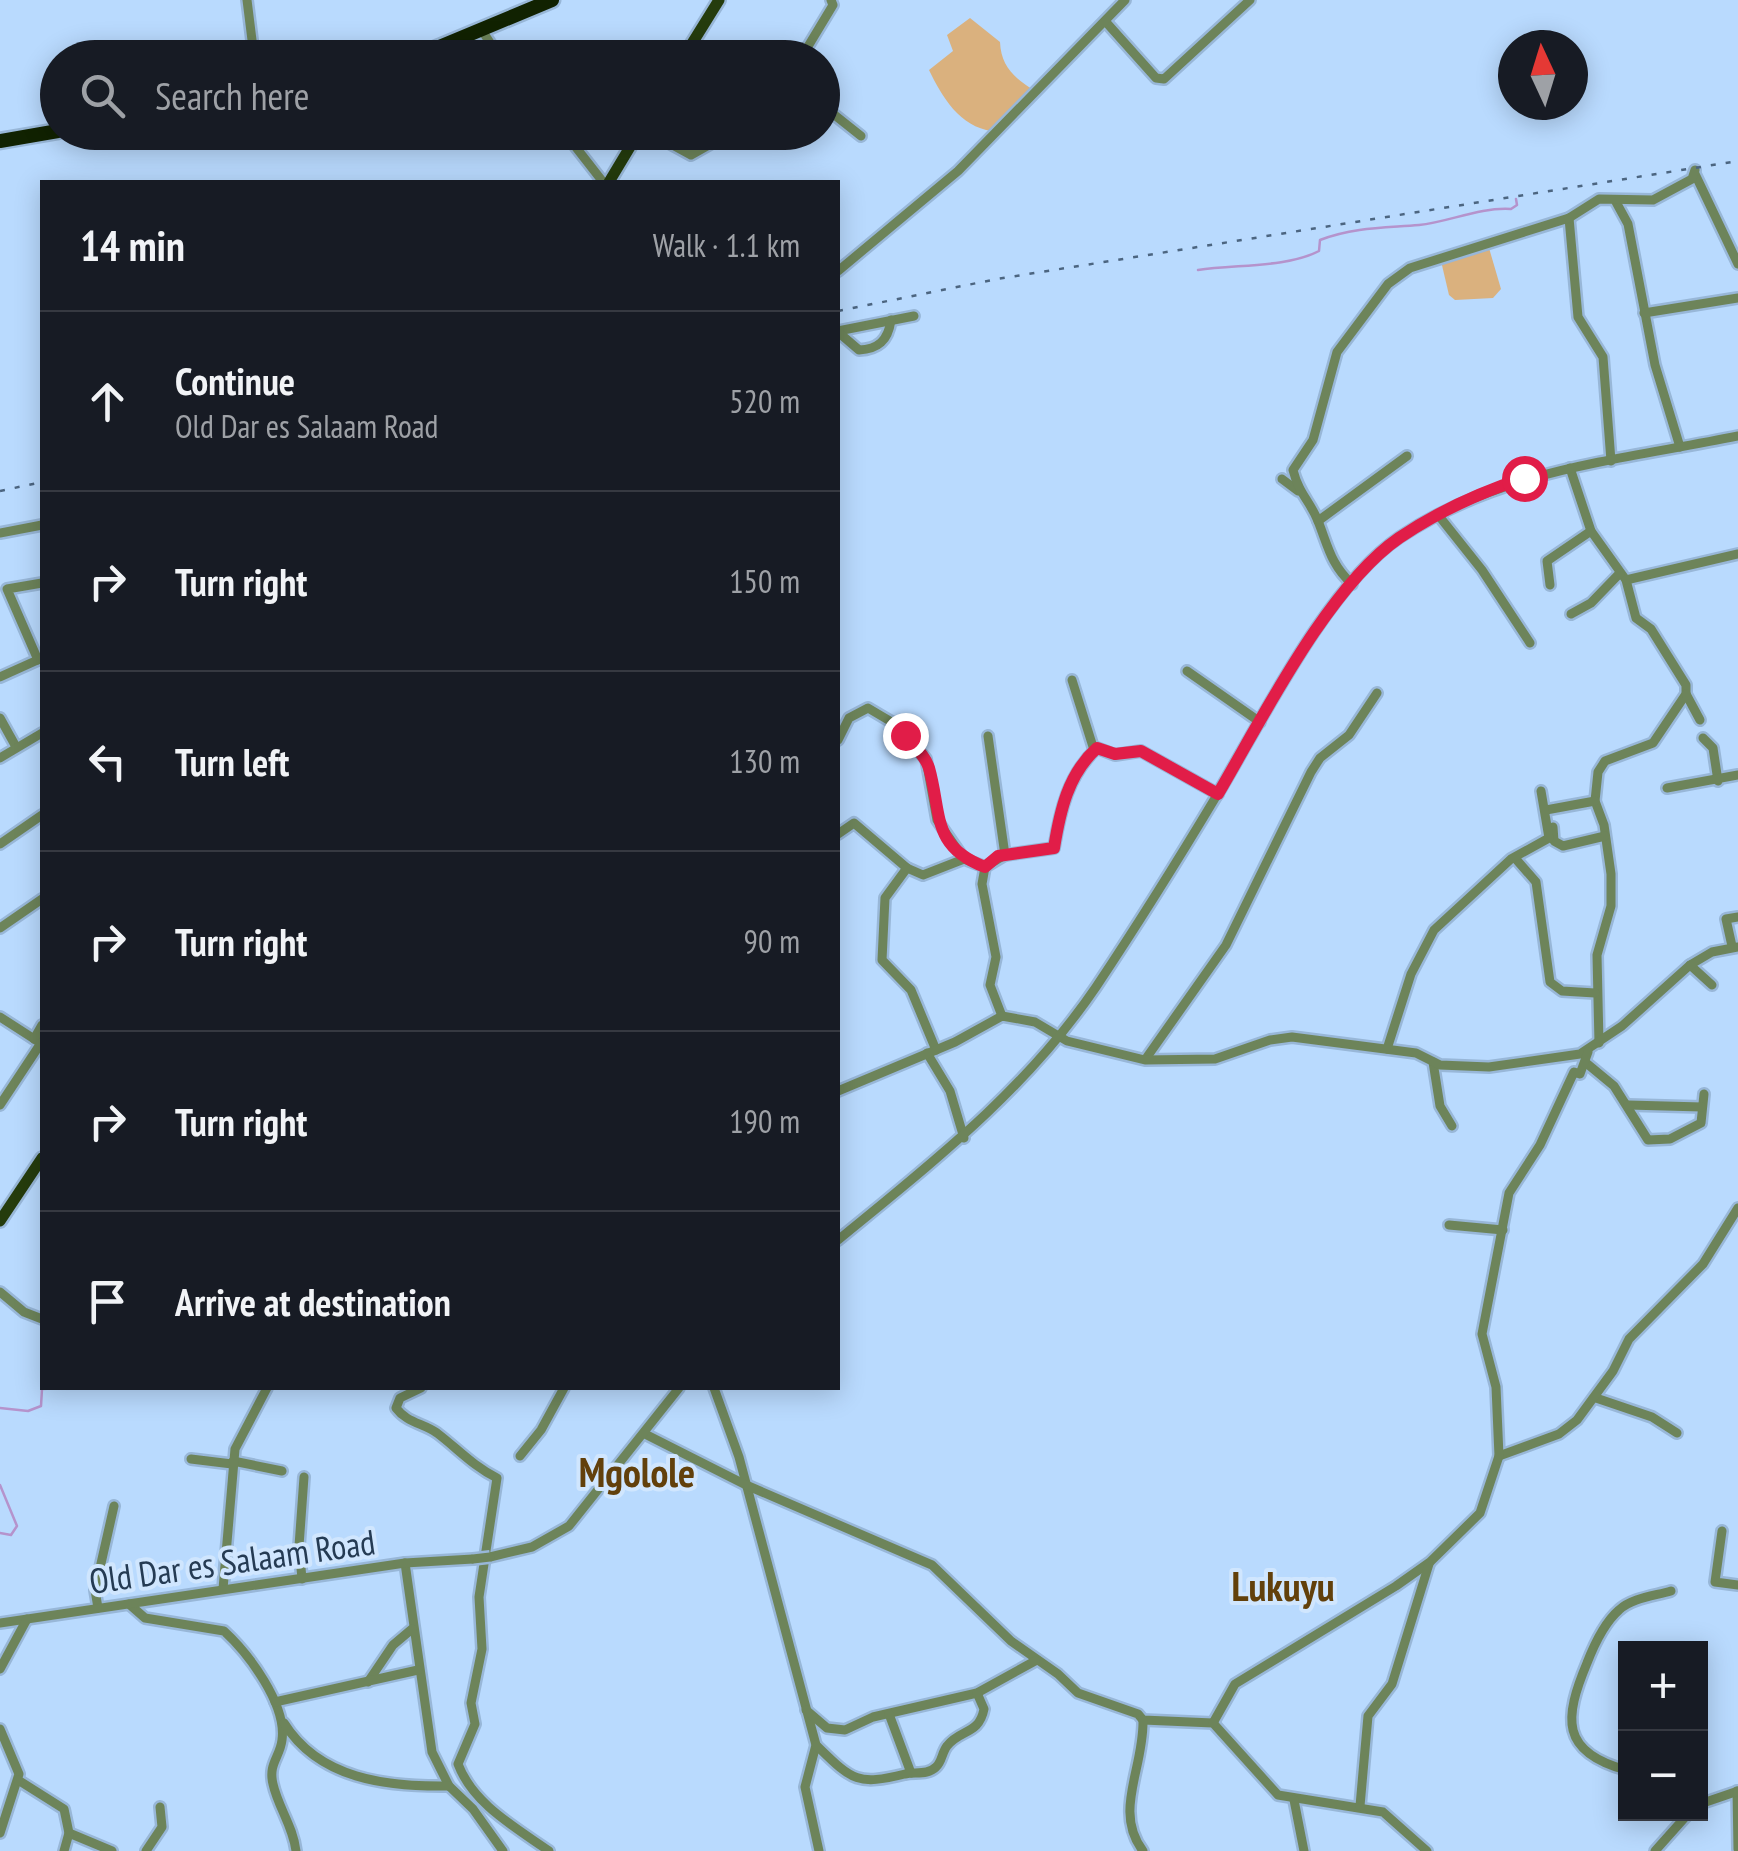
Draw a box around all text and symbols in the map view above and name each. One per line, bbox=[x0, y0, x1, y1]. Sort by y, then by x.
north arrow bbox=[1498, 30, 1588, 120]
search box bbox=[40, 40, 840, 150]
icon: search bbox=[75, 68, 130, 123]
text: Search here bbox=[155, 71, 309, 120]
text: 14 min bbox=[80, 218, 185, 273]
text: Walk · 1.1 km bbox=[653, 224, 800, 266]
text: Continue bbox=[175, 356, 295, 405]
icon: ahead bbox=[80, 374, 135, 429]
text: 520 m bbox=[729, 380, 800, 422]
text: Old Dar es Salaam Road bbox=[175, 405, 438, 447]
route start bbox=[1502, 456, 1548, 502]
icon: right bbox=[80, 554, 135, 609]
text: Turn right bbox=[175, 557, 307, 606]
text: 150 m bbox=[729, 560, 800, 602]
route end bbox=[883, 713, 929, 759]
icon: left bbox=[80, 734, 135, 789]
text: Turn left bbox=[175, 737, 289, 786]
text: 130 m bbox=[729, 740, 800, 782]
icon: right bbox=[80, 914, 135, 969]
text: Turn right bbox=[175, 917, 307, 966]
text: 90 m bbox=[744, 920, 800, 962]
icon: right bbox=[80, 1094, 135, 1149]
text: Turn right bbox=[175, 1097, 307, 1146]
text: 190 m bbox=[729, 1100, 800, 1142]
icon: arrive bbox=[80, 1274, 135, 1329]
text: Arrive at destination bbox=[175, 1277, 451, 1326]
district label: Mgolole bbox=[579, 1446, 695, 1498]
street label: Old Dar es Salaam Road bbox=[86, 1518, 378, 1604]
district label: Lukuyu bbox=[1232, 1560, 1334, 1612]
map controls bbox=[1618, 1641, 1708, 1821]
button: + bbox=[1618, 1641, 1708, 1731]
button: − bbox=[1618, 1731, 1708, 1821]

